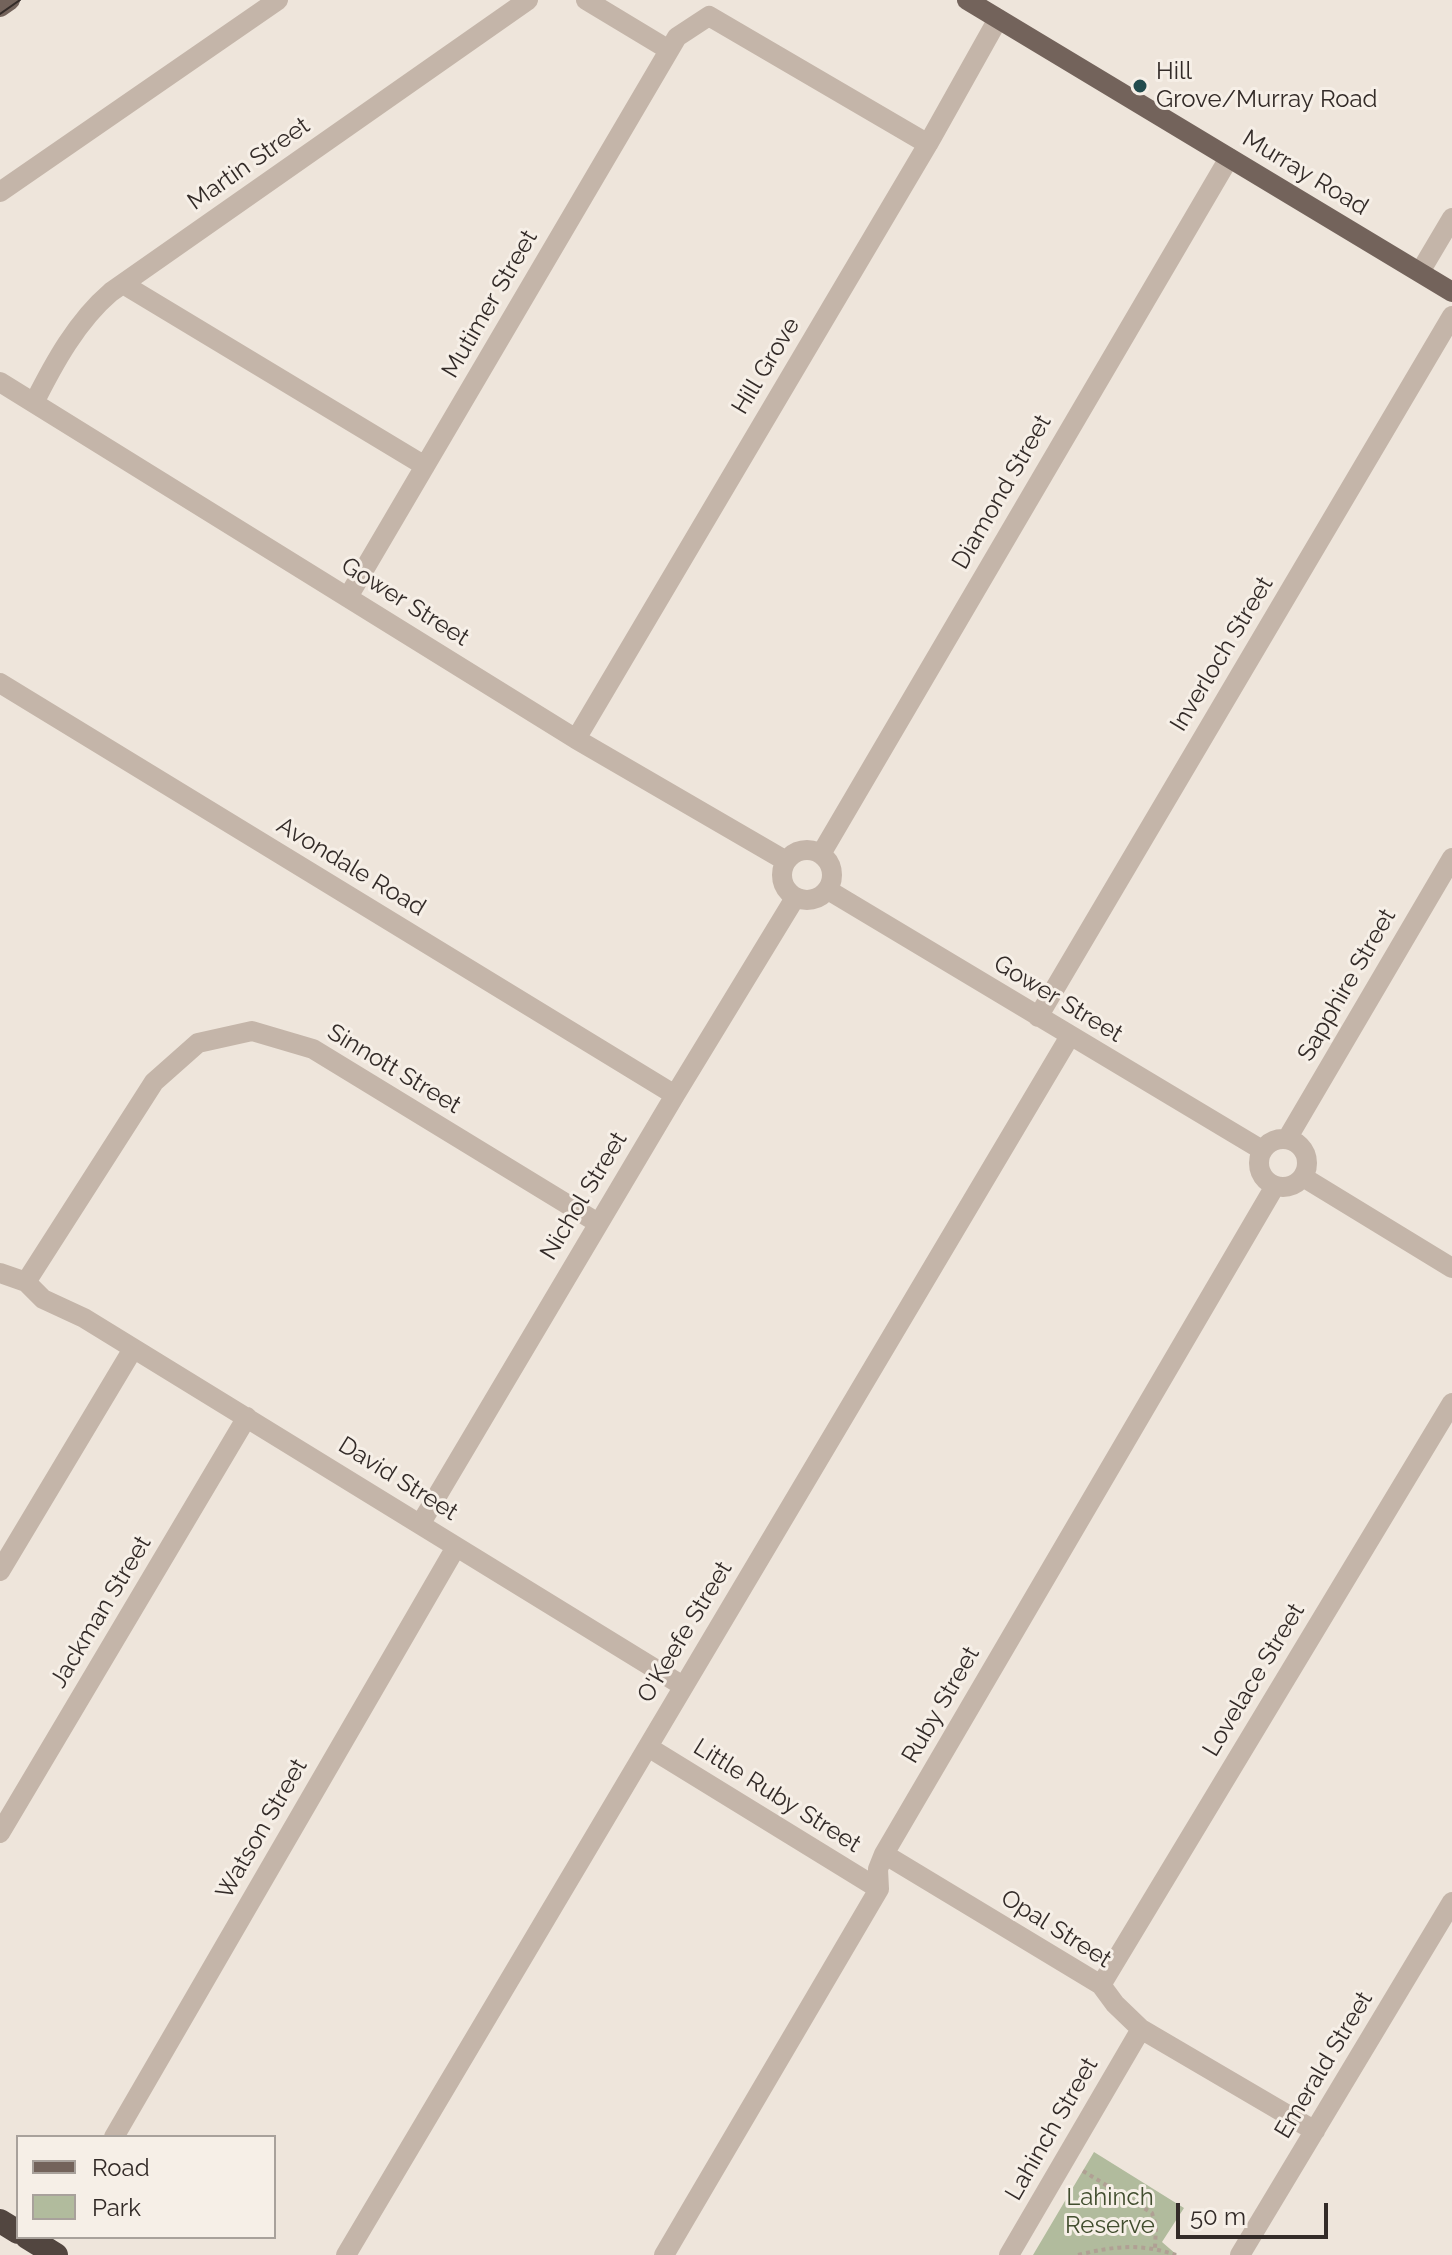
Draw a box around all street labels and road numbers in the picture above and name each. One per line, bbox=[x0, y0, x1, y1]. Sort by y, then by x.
street label: Martin Street bbox=[182, 111, 316, 217]
street label: Murray Road bbox=[1237, 124, 1373, 222]
street label: Mutimer Street bbox=[436, 225, 544, 383]
street label: Hill Grove bbox=[726, 312, 806, 420]
street label: Diamond Street bbox=[946, 410, 1058, 574]
street label: Gower Street bbox=[336, 551, 474, 653]
street label: Inverloch Street bbox=[1165, 572, 1279, 736]
street label: Avondale Road bbox=[271, 811, 431, 923]
street label: Sapphire Street bbox=[1292, 904, 1402, 1066]
street label: Gower Street bbox=[988, 949, 1128, 1049]
street label: Sinnott Street bbox=[322, 1018, 466, 1120]
street label: Nichol Street bbox=[534, 1127, 634, 1265]
street label: David Street bbox=[333, 1431, 463, 1527]
street label: Jackman Street bbox=[44, 1531, 158, 1693]
street label: O'Keefe Street bbox=[632, 1556, 738, 1708]
street label: Lovelace Street bbox=[1197, 1598, 1311, 1762]
street label: Ruby Street bbox=[896, 1642, 986, 1768]
street label: Little Ruby Street bbox=[688, 1733, 866, 1859]
street label: Watson Street bbox=[210, 1754, 314, 1904]
street label: Opal Street bbox=[995, 1884, 1117, 1974]
street label: Emerald Street bbox=[1269, 1986, 1379, 2144]
street label: Lahinch Street bbox=[1000, 2052, 1104, 2206]

